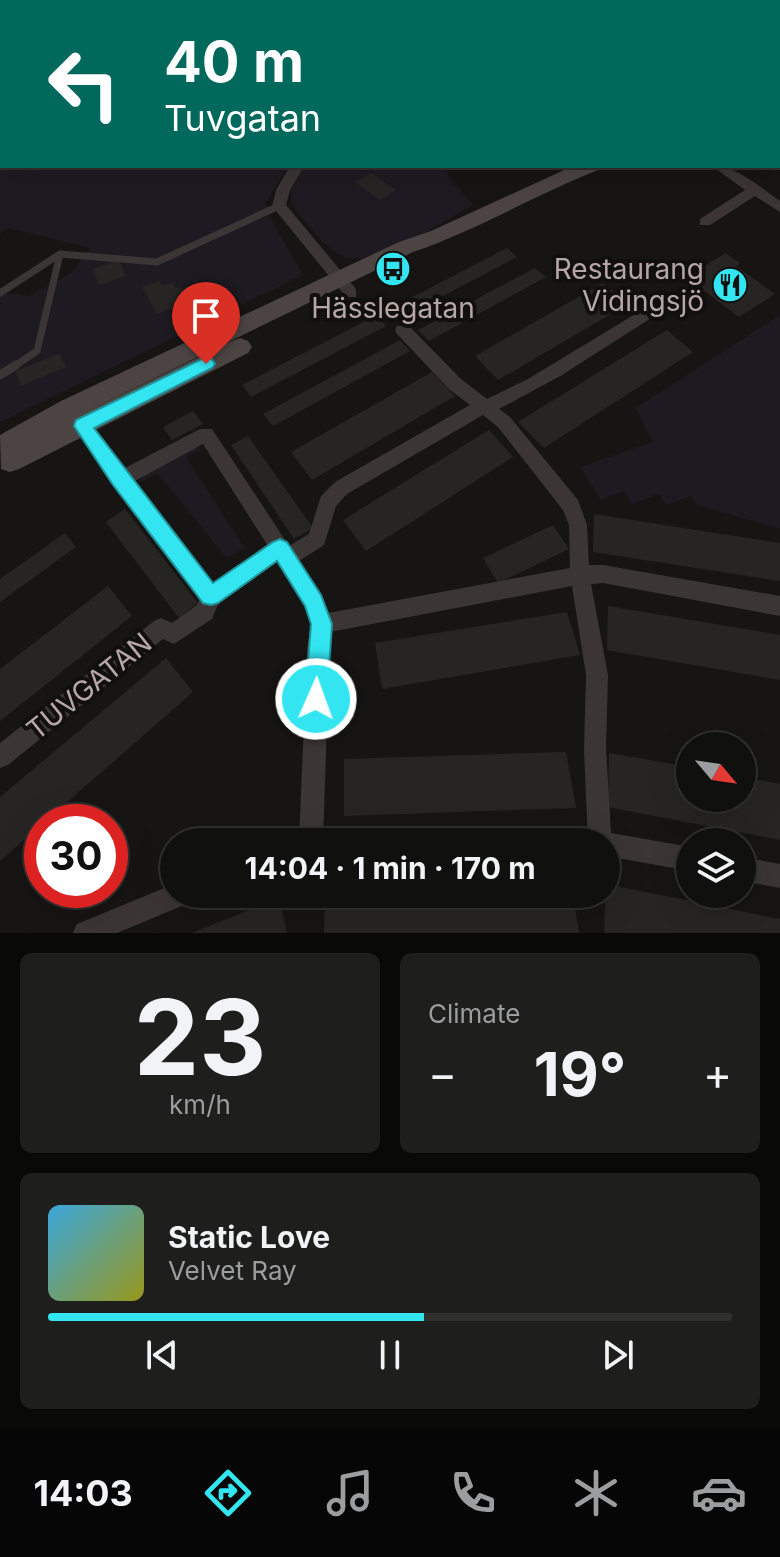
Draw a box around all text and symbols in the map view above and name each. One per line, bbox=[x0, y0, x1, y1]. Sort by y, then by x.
text: 40 m bbox=[164, 28, 304, 96]
icon: left bbox=[32, 32, 136, 136]
text: Tuvgatan bbox=[164, 96, 321, 140]
bus stop icon: Hässlegatan bbox=[374, 250, 412, 288]
place label: Restaurang Vidingsjö bbox=[554, 252, 704, 318]
restaurant icon: Restaurang Vidingsjö bbox=[711, 266, 749, 304]
pin bbox=[172, 282, 240, 364]
place label: Hässlegatan bbox=[311, 291, 475, 325]
icon: arrive bbox=[184, 294, 228, 338]
street label: TUVGATAN bbox=[20, 625, 158, 747]
position arrow bbox=[274, 657, 358, 741]
north arrow bbox=[676, 732, 756, 812]
map controls bbox=[676, 732, 756, 908]
speed limit sign: 30 bbox=[24, 804, 128, 908]
button: layers bbox=[676, 828, 756, 908]
text: 14:04 · 1 min · 170 m bbox=[244, 850, 536, 886]
text: 23 bbox=[134, 974, 266, 1100]
text: Climate bbox=[428, 998, 520, 1029]
text: 19° bbox=[534, 1038, 626, 1110]
text: − bbox=[428, 1047, 457, 1101]
text: + bbox=[703, 1047, 732, 1101]
text: km/h bbox=[169, 1089, 231, 1120]
text: Static Love bbox=[168, 1219, 330, 1255]
text: Velvet Ray bbox=[168, 1255, 297, 1286]
icon: previous bbox=[140, 1333, 184, 1377]
icon: pause bbox=[368, 1333, 412, 1377]
icon: next bbox=[596, 1333, 640, 1377]
icon: directions bbox=[200, 1465, 256, 1521]
icon: music bbox=[322, 1465, 378, 1521]
icon: phone bbox=[445, 1465, 501, 1521]
icon: climate bbox=[568, 1465, 624, 1521]
icon: car bbox=[691, 1465, 747, 1521]
text: 14:03 bbox=[33, 1471, 133, 1515]

